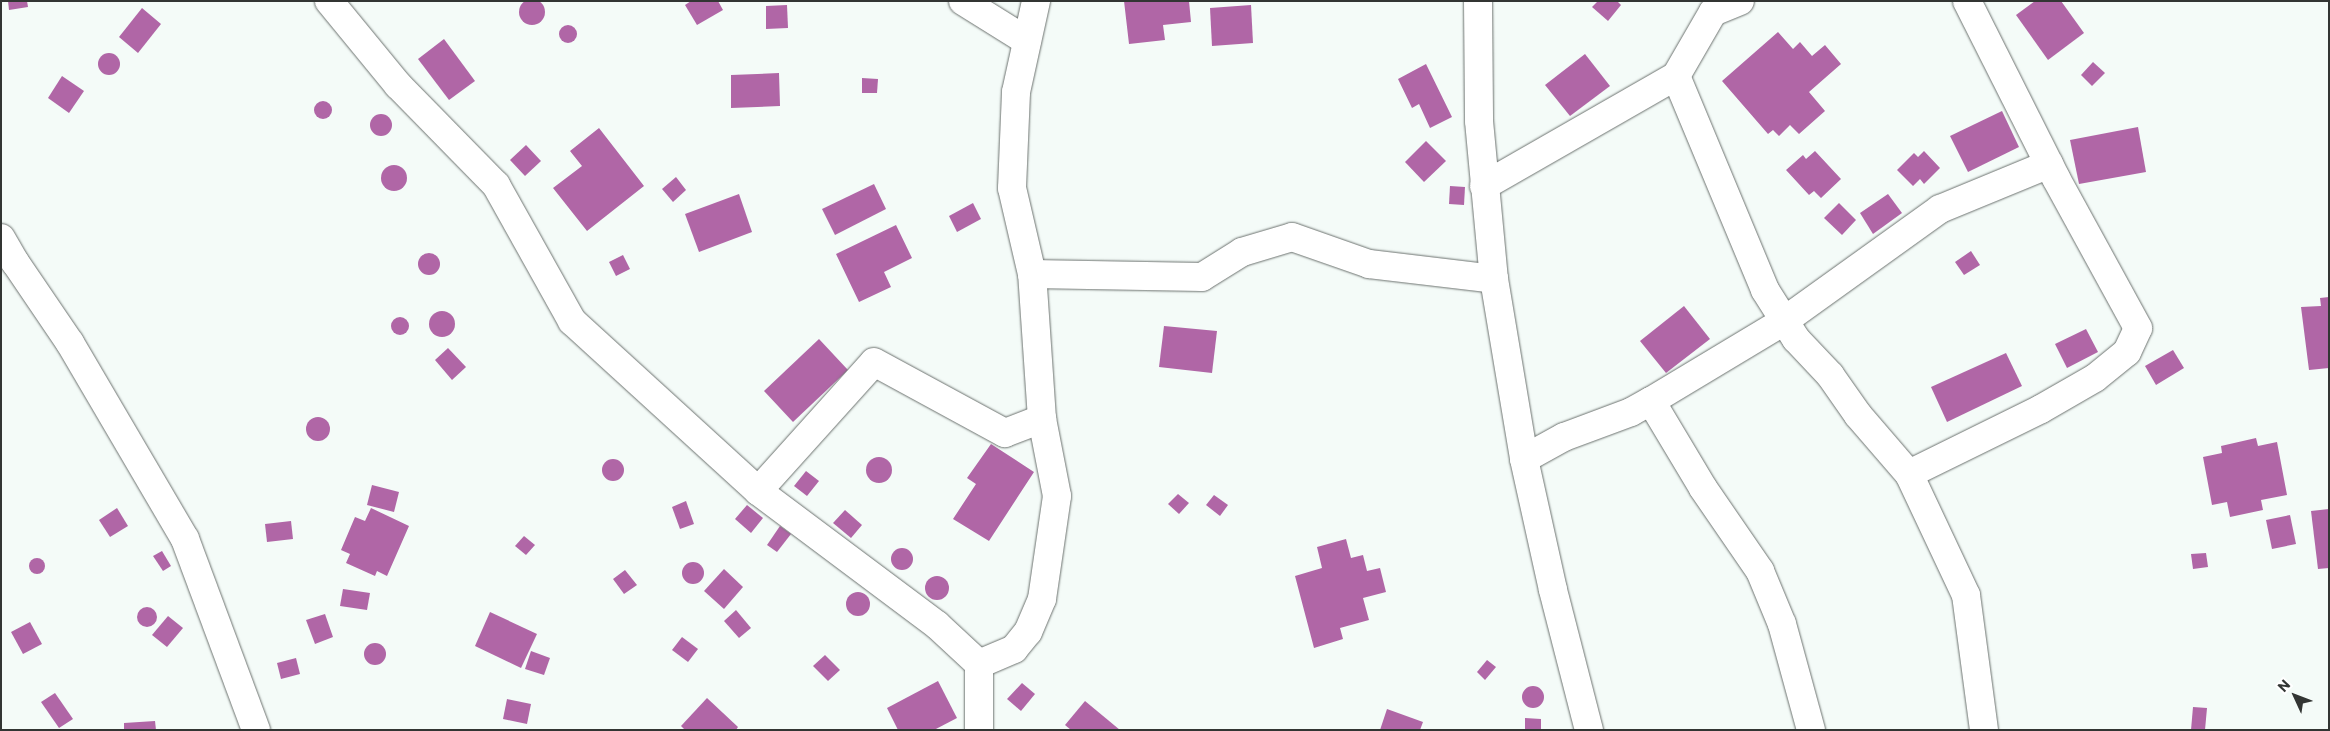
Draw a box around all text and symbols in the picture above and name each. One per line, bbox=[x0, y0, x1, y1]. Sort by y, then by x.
north arrow bbox=[2270, 671, 2320, 721]
text: N bbox=[2274, 676, 2293, 695]

